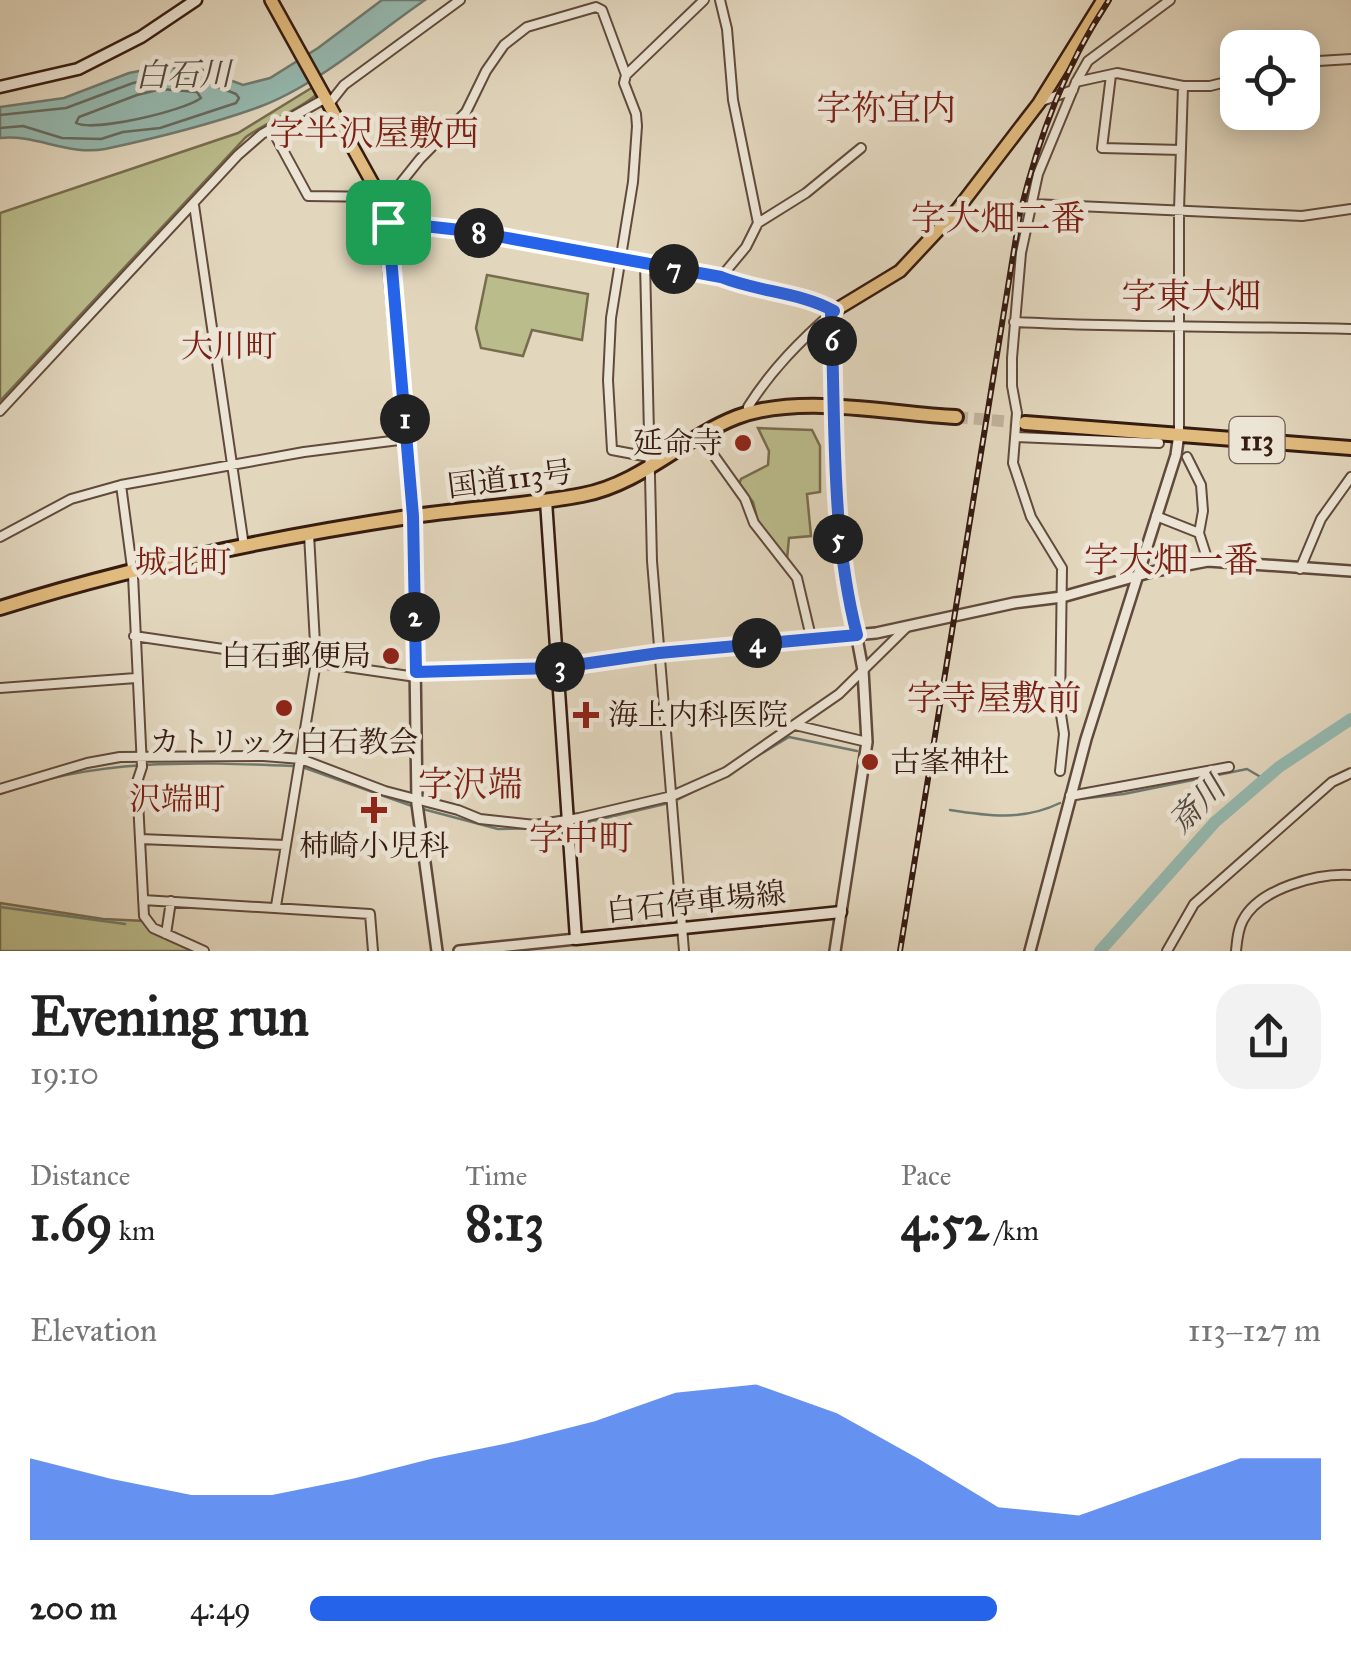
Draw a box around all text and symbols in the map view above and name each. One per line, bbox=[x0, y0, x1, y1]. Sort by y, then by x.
map controls bbox=[1220, 30, 1320, 130]
button: locate bbox=[1220, 30, 1320, 130]
water label: 白石川 bbox=[135, 55, 234, 95]
district label: 字祢宜内 bbox=[816, 87, 956, 130]
district label: 字半沢屋敷西 bbox=[269, 112, 479, 155]
pin bbox=[346, 180, 431, 265]
icon: arrive bbox=[361, 195, 416, 250]
district label: 字大畑二番 bbox=[910, 197, 1086, 240]
pin: 8 bbox=[454, 208, 504, 258]
text: 8 bbox=[472, 215, 486, 250]
pin: 7 bbox=[649, 244, 699, 294]
text: 7 bbox=[667, 251, 681, 286]
district label: 字東大畑 bbox=[1121, 275, 1261, 318]
pin: 6 bbox=[807, 316, 857, 366]
text: 6 bbox=[825, 323, 839, 358]
district label: 大川町 bbox=[181, 327, 277, 366]
pin: 1 bbox=[380, 394, 430, 444]
text: 1 bbox=[399, 401, 411, 436]
road number: 113 bbox=[1230, 417, 1284, 463]
place label: 延命寺 bbox=[633, 425, 723, 461]
marker: 延命寺 bbox=[732, 432, 754, 454]
street label: 国道113号 bbox=[445, 453, 575, 505]
pin: 5 bbox=[813, 514, 863, 564]
text: 5 bbox=[831, 521, 845, 556]
district label: 字大畑一番 bbox=[1083, 539, 1259, 582]
district label: 城北町 bbox=[135, 543, 231, 582]
pin: 2 bbox=[390, 592, 440, 642]
text: 2 bbox=[408, 599, 422, 634]
pin: 4 bbox=[732, 618, 782, 668]
text: 4 bbox=[749, 625, 765, 660]
place label: 白石郵便局 bbox=[221, 638, 371, 674]
pin: 3 bbox=[535, 642, 585, 692]
marker: 白石郵便局 bbox=[380, 645, 402, 667]
text: 3 bbox=[554, 649, 566, 684]
district label: 字寺屋敷前 bbox=[906, 677, 1082, 720]
marker: カトリック白石教会 bbox=[273, 697, 295, 719]
place label: 海上内科医院 bbox=[608, 697, 788, 733]
marker: 海上内科医院 bbox=[573, 702, 599, 728]
place label: カトリック白石教会 bbox=[150, 724, 418, 760]
place label: 古峯神社 bbox=[890, 744, 1010, 780]
marker: 古峯神社 bbox=[859, 751, 881, 773]
district label: 字沢端 bbox=[417, 763, 523, 806]
water label: 斎川 bbox=[1161, 766, 1236, 841]
district label: 沢端町 bbox=[129, 780, 225, 819]
marker: 柿崎小児科 bbox=[361, 797, 387, 823]
district label: 字中町 bbox=[528, 817, 634, 860]
place label: 柿崎小児科 bbox=[299, 828, 449, 864]
street label: 白石停車場線 bbox=[605, 875, 787, 929]
text: Evening run bbox=[30, 983, 309, 1050]
button: share bbox=[1216, 984, 1321, 1089]
text: 19:10 bbox=[30, 1054, 99, 1093]
text: Distance bbox=[30, 1158, 130, 1193]
text: Time bbox=[465, 1158, 527, 1193]
text: Pace bbox=[901, 1158, 951, 1193]
text: 1.69 bbox=[30, 1193, 113, 1254]
text: 8:13 bbox=[465, 1193, 544, 1254]
text: 4:52 bbox=[901, 1193, 989, 1254]
text: km bbox=[113, 1213, 155, 1248]
text: /km bbox=[989, 1213, 1039, 1248]
text: Elevation bbox=[30, 1311, 157, 1350]
text: 113–127 m bbox=[1188, 1311, 1321, 1350]
text: 200 m bbox=[30, 1589, 117, 1628]
text: 4:49 bbox=[190, 1589, 251, 1628]

